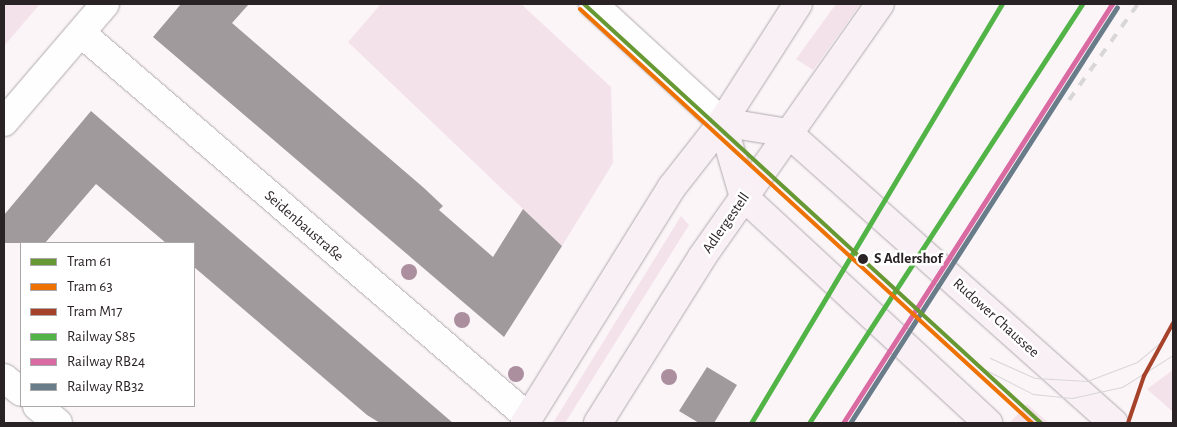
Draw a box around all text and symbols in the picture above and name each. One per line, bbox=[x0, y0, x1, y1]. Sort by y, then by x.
street label: Seidenbaustraße bbox=[261, 187, 347, 265]
street label: Adlergestell bbox=[698, 189, 754, 257]
legend bbox=[20, 242, 195, 407]
place label: S Adlershof bbox=[874, 250, 942, 268]
marker: S Adlershof bbox=[856, 252, 870, 266]
text: Tram 61 bbox=[67, 254, 112, 269]
street label: Rudower Chaussee bbox=[949, 275, 1043, 361]
text: Tram 63 bbox=[67, 279, 113, 294]
text: Tram M17 bbox=[67, 304, 123, 319]
text: Railway S85 bbox=[67, 329, 135, 344]
text: Railway RB24 bbox=[67, 354, 145, 369]
text: Railway RB32 bbox=[67, 379, 144, 394]

